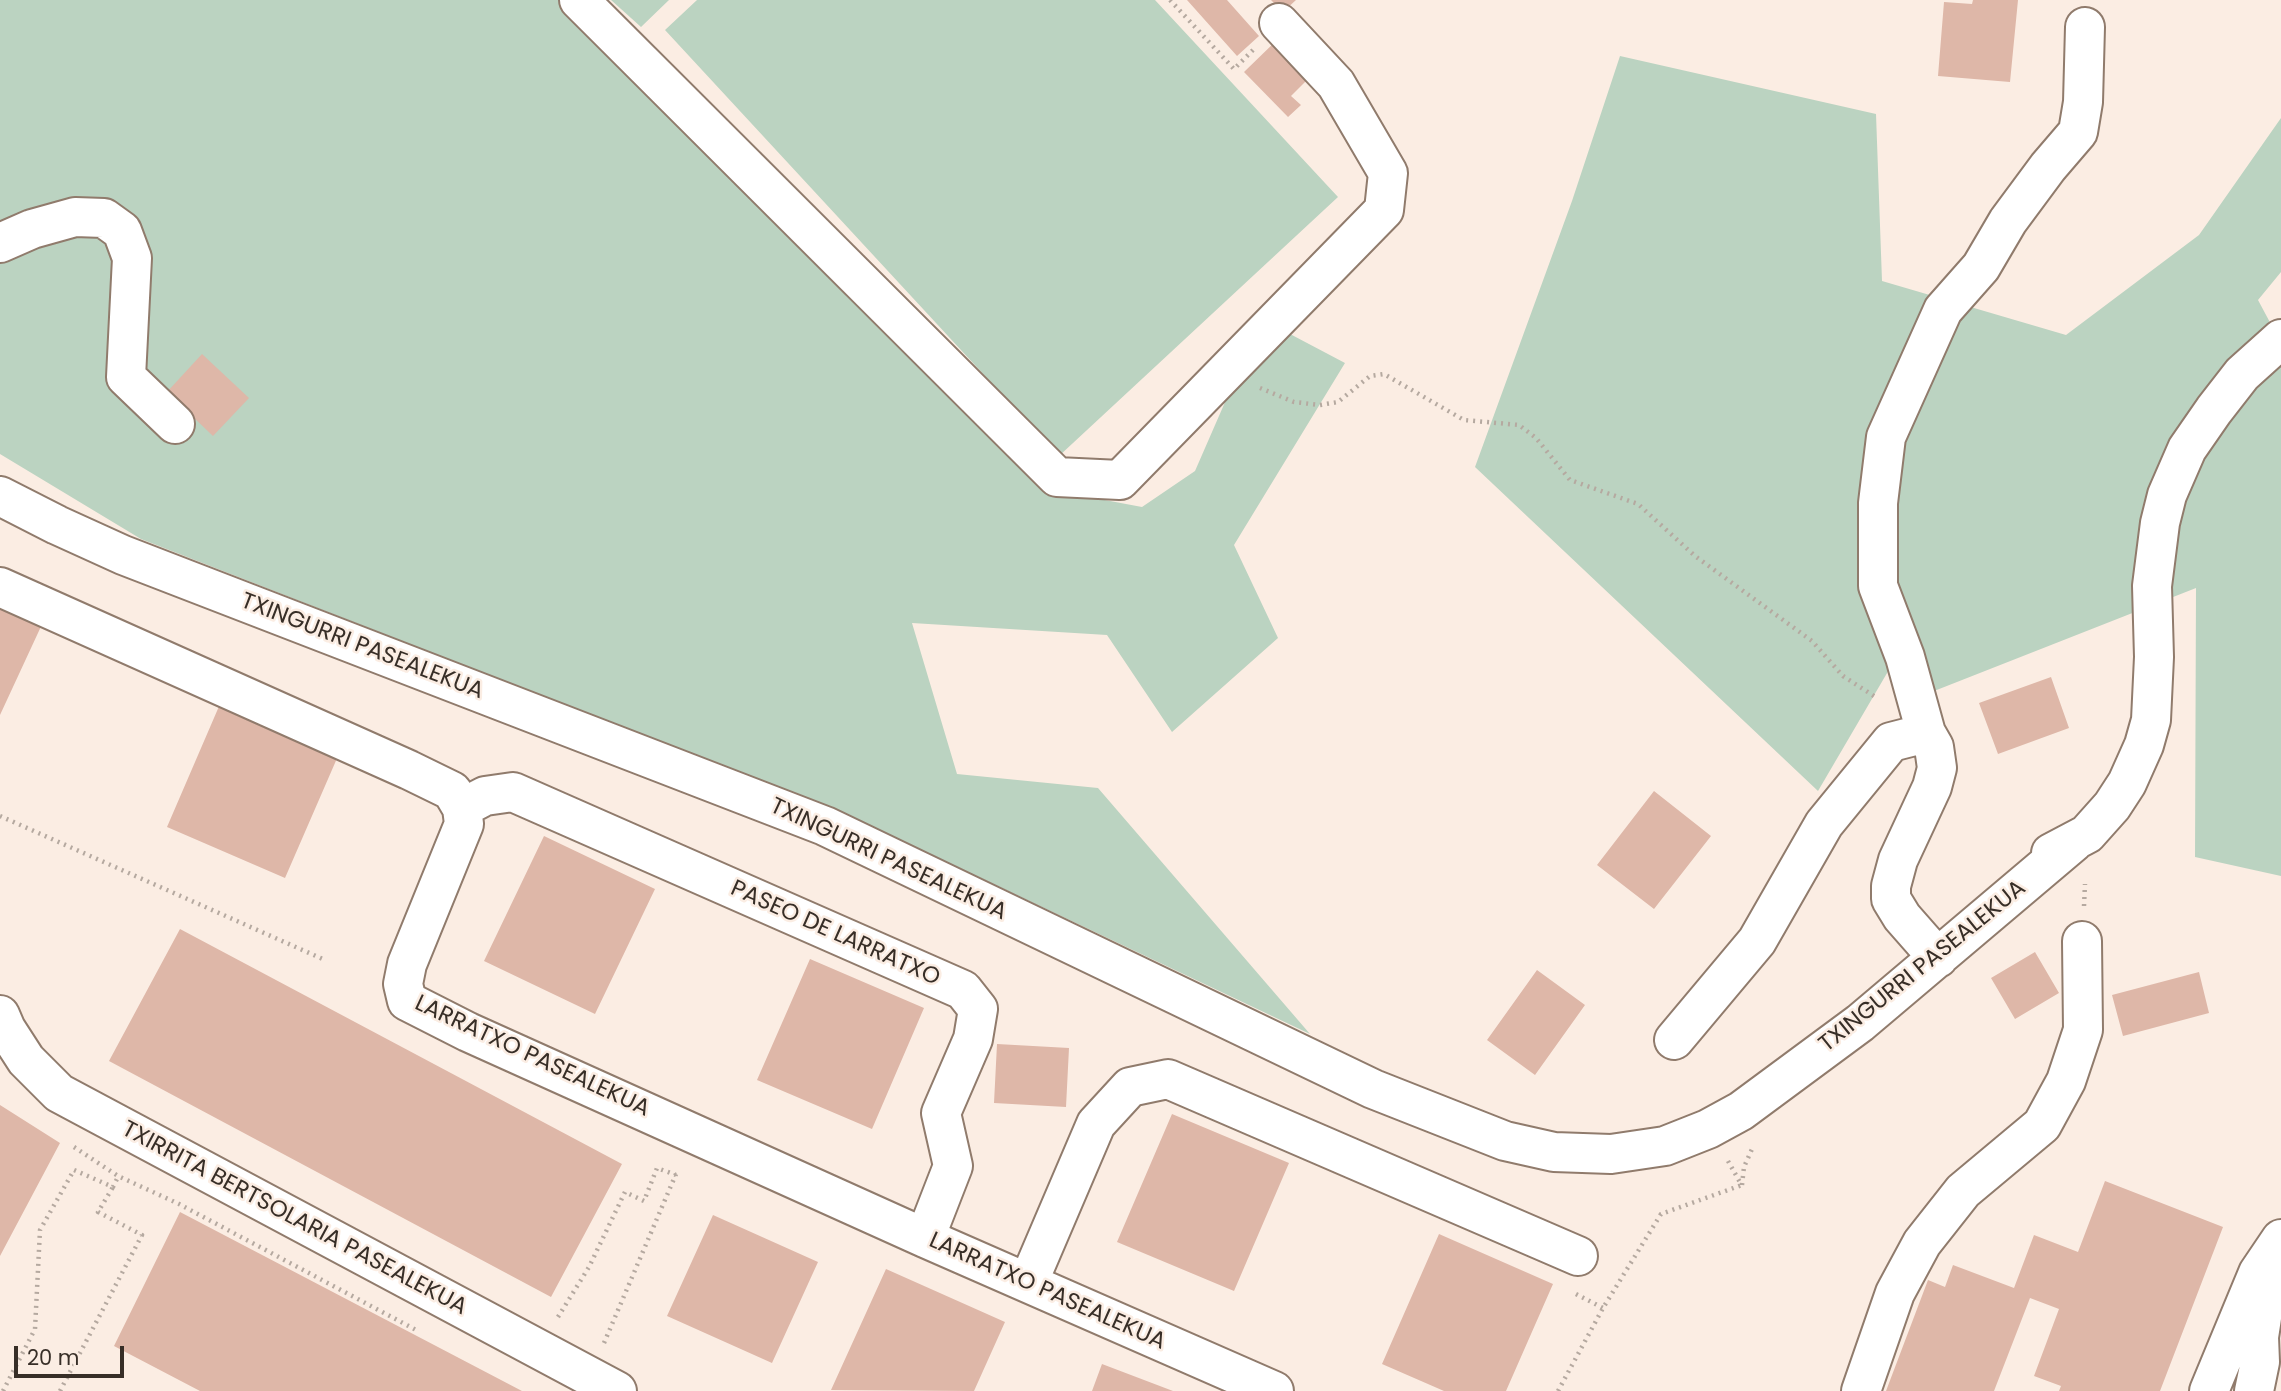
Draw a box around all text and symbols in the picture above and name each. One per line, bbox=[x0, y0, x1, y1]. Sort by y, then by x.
street label: TXINGURRI PASEALEKUA bbox=[237, 588, 487, 706]
street label: TXINGURRI PASEALEKUA bbox=[765, 793, 1011, 927]
street label: PASEO DE LARRATXO bbox=[726, 875, 944, 993]
street label: TXINGURRI PASEALEKUA bbox=[1814, 875, 2032, 1059]
street label: LARRATXO PASEALEKUA bbox=[410, 990, 654, 1124]
street label: TXIRRITA BERTSOLARIA PASEALEKUA bbox=[117, 1116, 471, 1322]
street label: LARRATXO PASEALEKUA bbox=[924, 1227, 1170, 1357]
scale bar bbox=[18, 1332, 128, 1376]
text: 20 m bbox=[27, 1343, 80, 1372]

